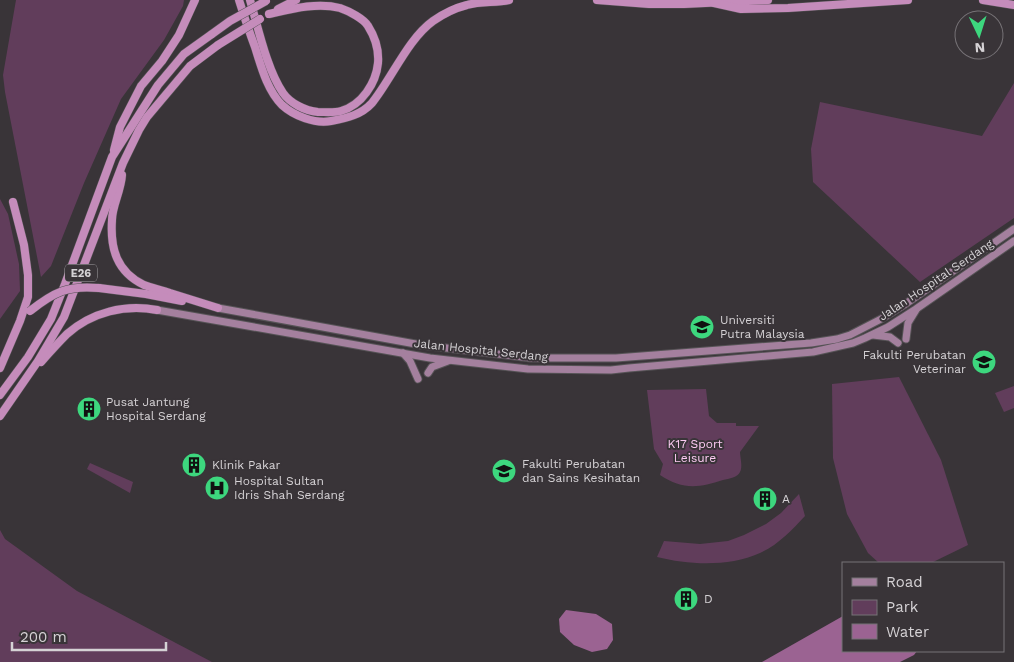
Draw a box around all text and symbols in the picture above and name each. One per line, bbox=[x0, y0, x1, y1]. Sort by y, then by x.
north arrow bbox=[954, 10, 1004, 60]
text: N bbox=[974, 40, 986, 56]
street label: Jalan Hospital Serdang bbox=[876, 236, 996, 324]
road number: E26 bbox=[65, 264, 97, 282]
place label: Universiti Putra Malaysia bbox=[720, 313, 805, 341]
school or university icon: Universiti Putra Malaysia bbox=[689, 314, 715, 340]
street label: Jalan Hospital Serdang bbox=[413, 336, 549, 364]
place label: Fakulti Perubatan Veterinar bbox=[863, 348, 966, 376]
school or university icon: Fakulti Perubatan Veterinar bbox=[971, 349, 997, 375]
place label: Pusat Jantung Hospital Serdang bbox=[106, 395, 206, 423]
building icon: Pusat Jantung Hospital Serdang bbox=[76, 396, 102, 422]
park label: K17 Sport Leisure bbox=[668, 437, 722, 465]
building icon: Klinik Pakar bbox=[181, 452, 207, 478]
place label: Fakulti Perubatan dan Sains Kesihatan bbox=[522, 457, 640, 485]
place label: Klinik Pakar bbox=[212, 458, 281, 472]
school or university icon: Fakulti Perubatan dan Sains Kesihatan bbox=[491, 458, 517, 484]
place label: Hospital Sultan Idris Shah Serdang bbox=[234, 474, 345, 502]
hospital icon: Hospital Sultan Idris Shah Serdang bbox=[204, 475, 230, 501]
building icon: A bbox=[752, 486, 778, 512]
place label: A bbox=[782, 492, 790, 506]
legend bbox=[842, 562, 1004, 652]
text: Road bbox=[886, 573, 923, 591]
building icon: D bbox=[673, 586, 699, 612]
place label: D bbox=[704, 592, 713, 606]
text: Park bbox=[886, 598, 919, 616]
scale bar bbox=[12, 620, 166, 652]
text: Water bbox=[886, 623, 929, 641]
text: 200 m bbox=[20, 628, 67, 646]

